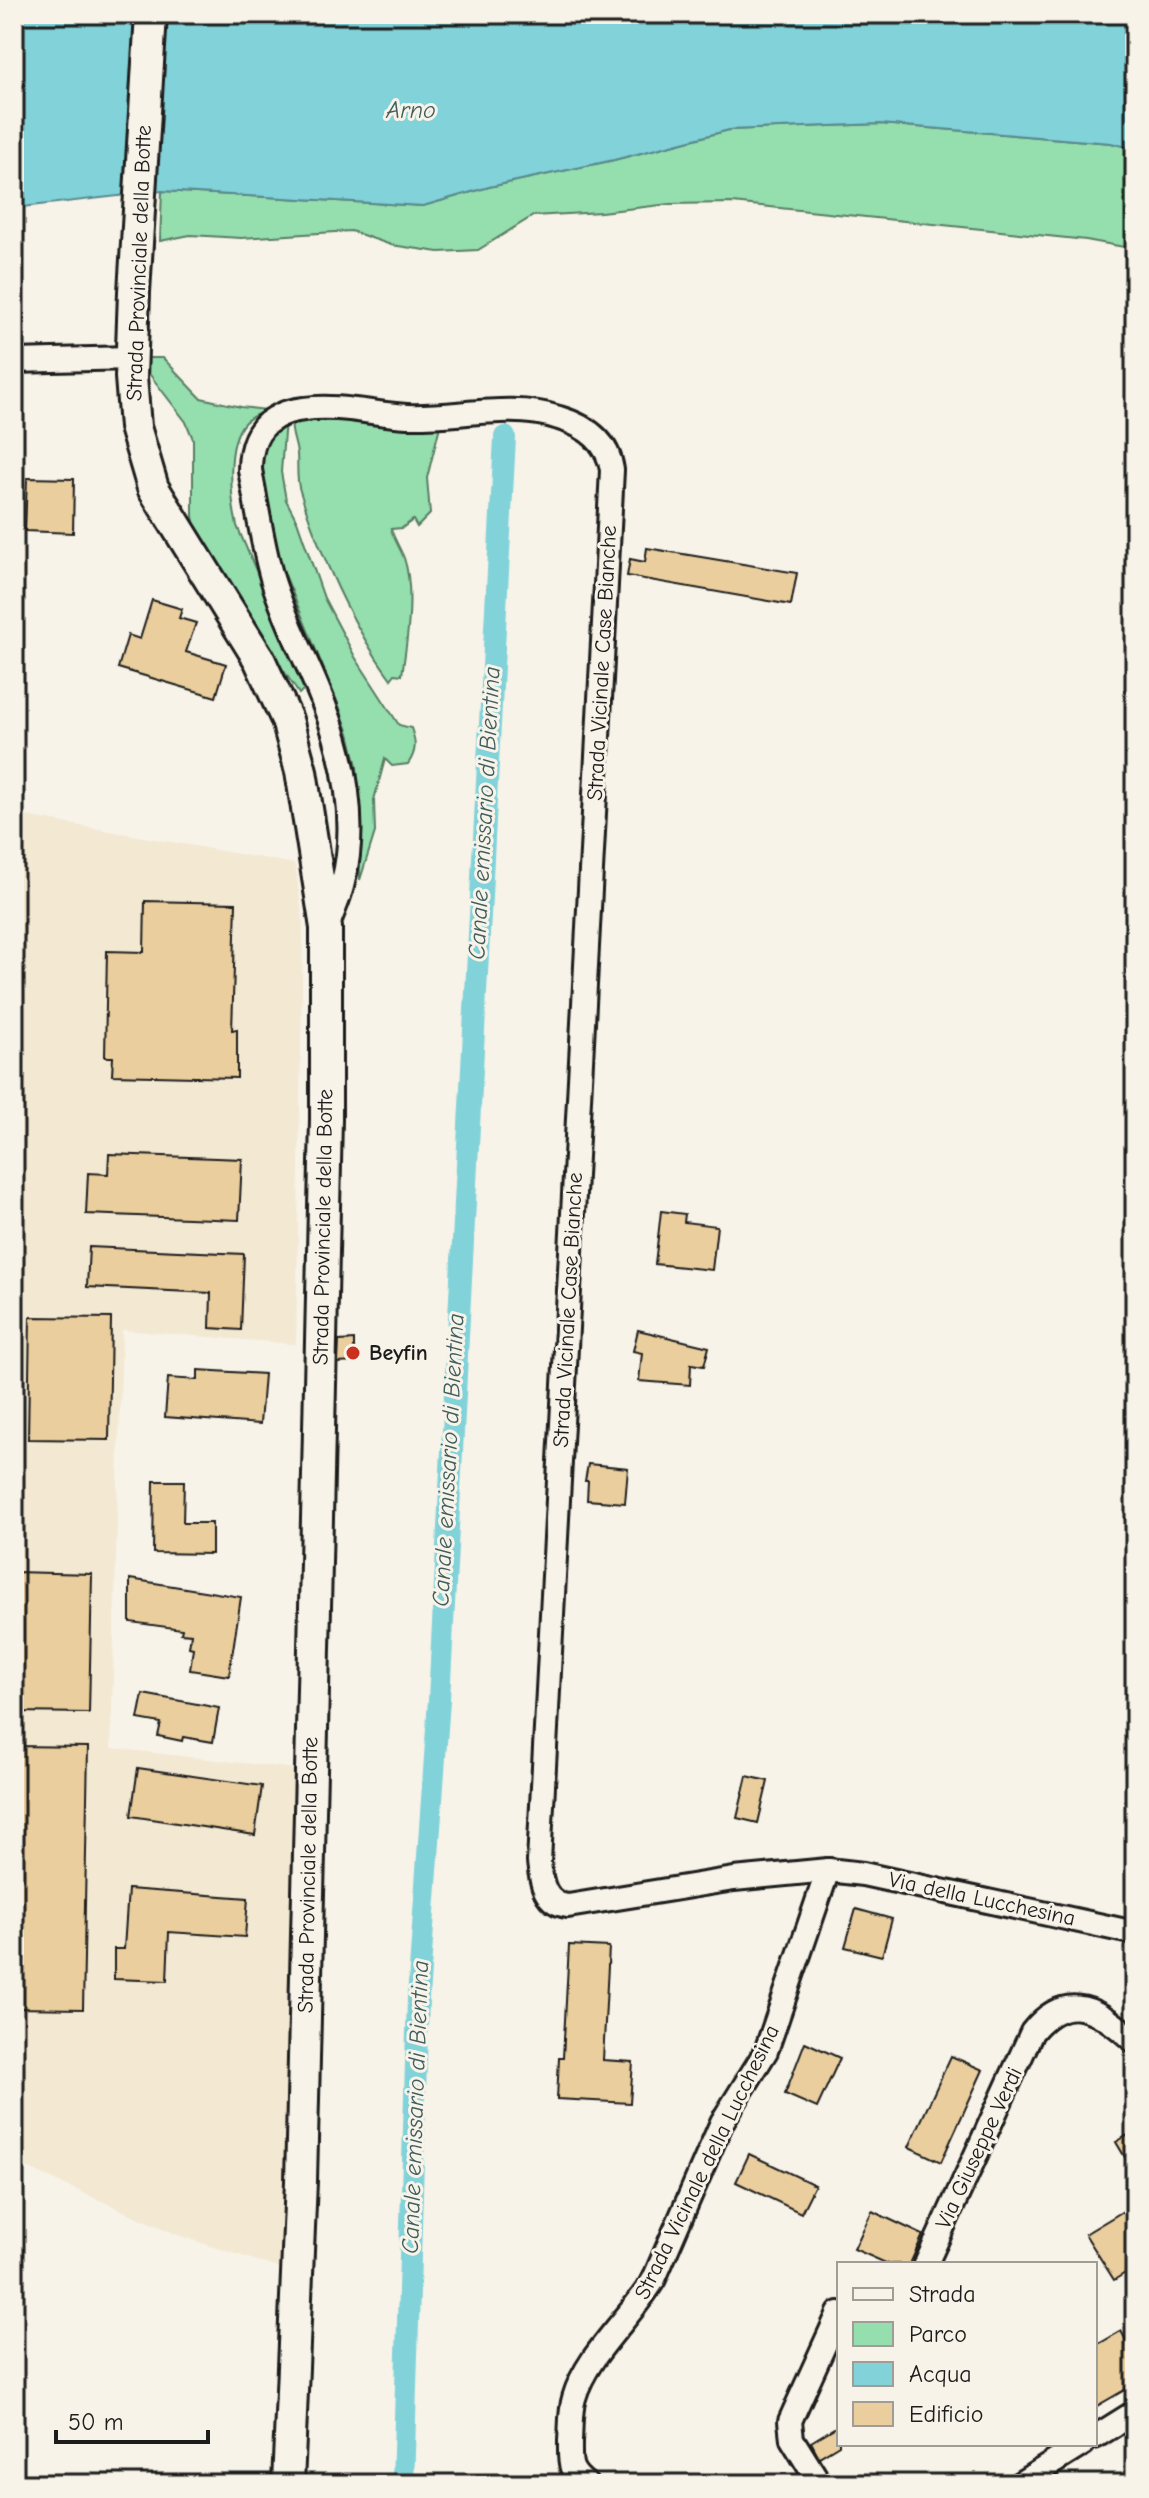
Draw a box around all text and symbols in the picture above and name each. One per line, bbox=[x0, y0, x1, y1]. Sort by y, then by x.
water label: Arno bbox=[385, 96, 436, 124]
street label: Strada Provinciale della Botte bbox=[121, 125, 157, 401]
street label: Strada Vicinale Case Bianche bbox=[582, 525, 622, 801]
water label: Canale emissario di Bientina bbox=[462, 666, 506, 960]
street label: Strada Provinciale della Botte bbox=[308, 1089, 338, 1365]
street label: Strada Vicinale Case Bianche bbox=[548, 1172, 588, 1448]
water label: Canale emissario di Bientina bbox=[426, 1313, 470, 1607]
place label: Beyfin bbox=[369, 1340, 428, 1366]
marker: Beyfin bbox=[344, 1344, 362, 1362]
street label: Strada Provinciale della Botte bbox=[293, 1737, 323, 2013]
street label: Via della Lucchesina bbox=[886, 1867, 1078, 1931]
water label: Canale emissario di Bientina bbox=[396, 1960, 434, 2254]
street label: Strada Vicinale della Lucchesina bbox=[629, 2020, 785, 2304]
street label: Via Giuseppe Verdi bbox=[930, 2063, 1028, 2233]
legend bbox=[837, 2262, 1097, 2446]
text: Strada bbox=[909, 2280, 976, 2308]
text: Parco bbox=[909, 2320, 967, 2348]
text: Acqua bbox=[909, 2360, 972, 2388]
scale bar bbox=[56, 2394, 208, 2444]
text: Edificio bbox=[909, 2400, 984, 2428]
text: 50 m bbox=[68, 2408, 124, 2436]

